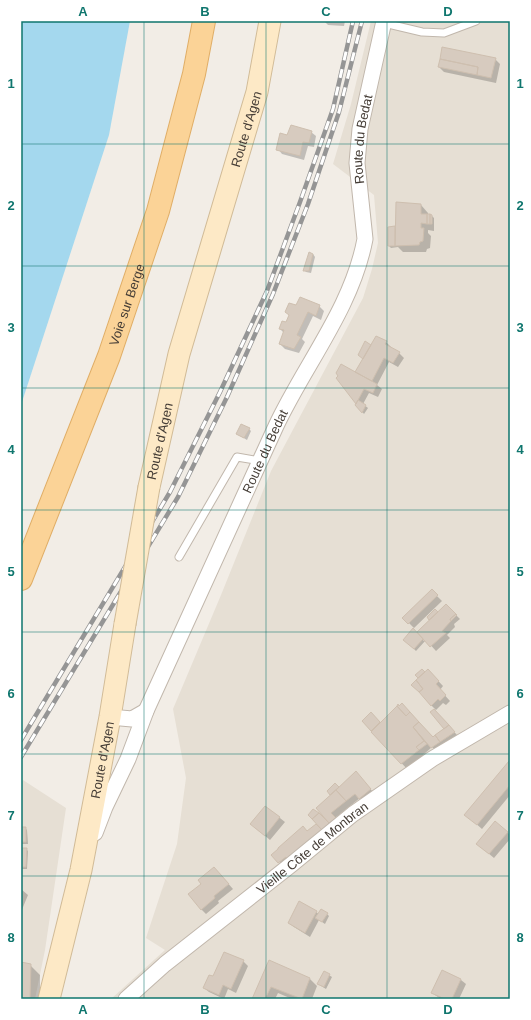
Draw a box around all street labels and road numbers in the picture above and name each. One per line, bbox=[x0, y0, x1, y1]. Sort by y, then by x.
street label: Route d'Agen bbox=[228, 89, 264, 169]
street label: Route du Bedat bbox=[349, 93, 375, 185]
street label: Voie sur Berge bbox=[106, 262, 147, 347]
street label: Route d'Agen bbox=[143, 401, 175, 481]
street label: Route du Bedat bbox=[239, 406, 291, 495]
street label: Route d'Agen bbox=[87, 720, 117, 800]
street label: Vieille Côte de Monbran bbox=[253, 798, 371, 897]

